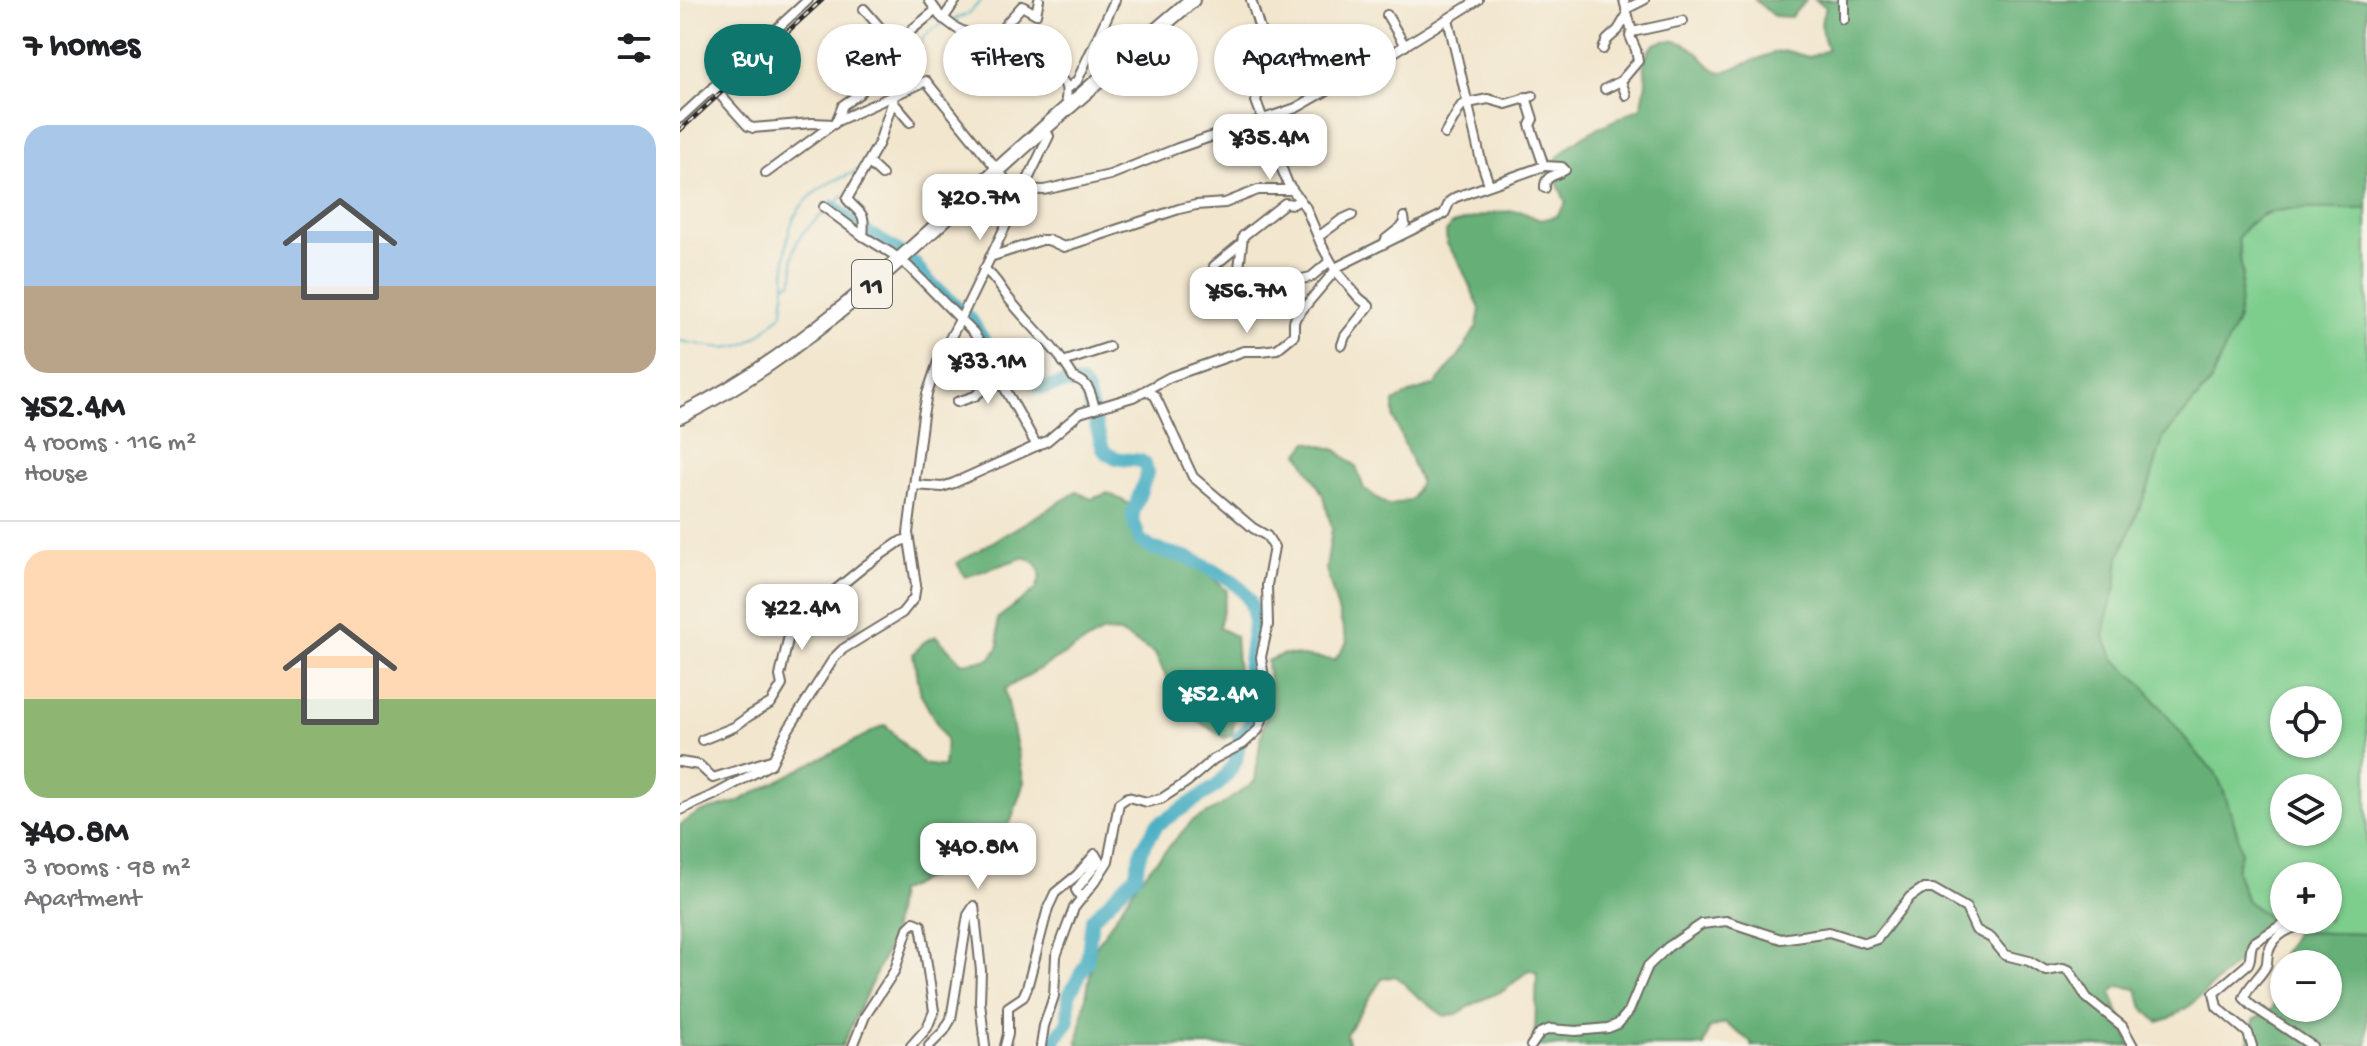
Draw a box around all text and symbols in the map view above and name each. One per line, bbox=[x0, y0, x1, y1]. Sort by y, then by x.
chip: Buy bbox=[704, 24, 801, 96]
chip: Rent bbox=[817, 24, 927, 96]
chip: Filters bbox=[943, 24, 1072, 96]
chip: New bbox=[1088, 24, 1198, 96]
chip: Apartment bbox=[1214, 24, 1396, 96]
icon: filters bbox=[612, 26, 656, 70]
text: 7 homes bbox=[24, 28, 140, 68]
pin: ¥35.4M bbox=[1205, 114, 1335, 182]
text: ¥35.4M bbox=[1231, 124, 1309, 155]
pin: ¥20.7M bbox=[915, 174, 1045, 242]
icon: home bbox=[268, 177, 412, 321]
text: ¥20.7M bbox=[940, 184, 1020, 215]
road number: 11 bbox=[852, 260, 892, 308]
pin: ¥56.7M bbox=[1182, 267, 1312, 335]
text: ¥56.7M bbox=[1208, 277, 1286, 308]
pin: ¥33.1M bbox=[923, 338, 1053, 406]
text: ¥33.1M bbox=[950, 348, 1026, 379]
text: ¥52.4M bbox=[24, 389, 125, 429]
text: 4 rooms · 116 m² bbox=[24, 429, 196, 460]
text: House bbox=[24, 460, 88, 491]
pin: ¥22.4M bbox=[737, 584, 867, 652]
text: ¥22.4M bbox=[764, 594, 840, 625]
icon: home bbox=[268, 602, 412, 746]
pin: ¥52.4M bbox=[1154, 670, 1284, 738]
text: ¥52.4M bbox=[1181, 680, 1257, 711]
map controls bbox=[2270, 686, 2342, 1022]
button: locate bbox=[2270, 686, 2342, 758]
button: layers bbox=[2270, 774, 2342, 846]
text: ¥40.8M bbox=[24, 814, 128, 854]
pin: ¥40.8M bbox=[913, 823, 1043, 891]
text: ¥40.8M bbox=[938, 833, 1018, 864]
text: 3 rooms · 98 m² bbox=[24, 854, 191, 885]
button: + bbox=[2270, 862, 2342, 934]
text: Apartment bbox=[24, 885, 141, 916]
button: − bbox=[2270, 950, 2342, 1022]

